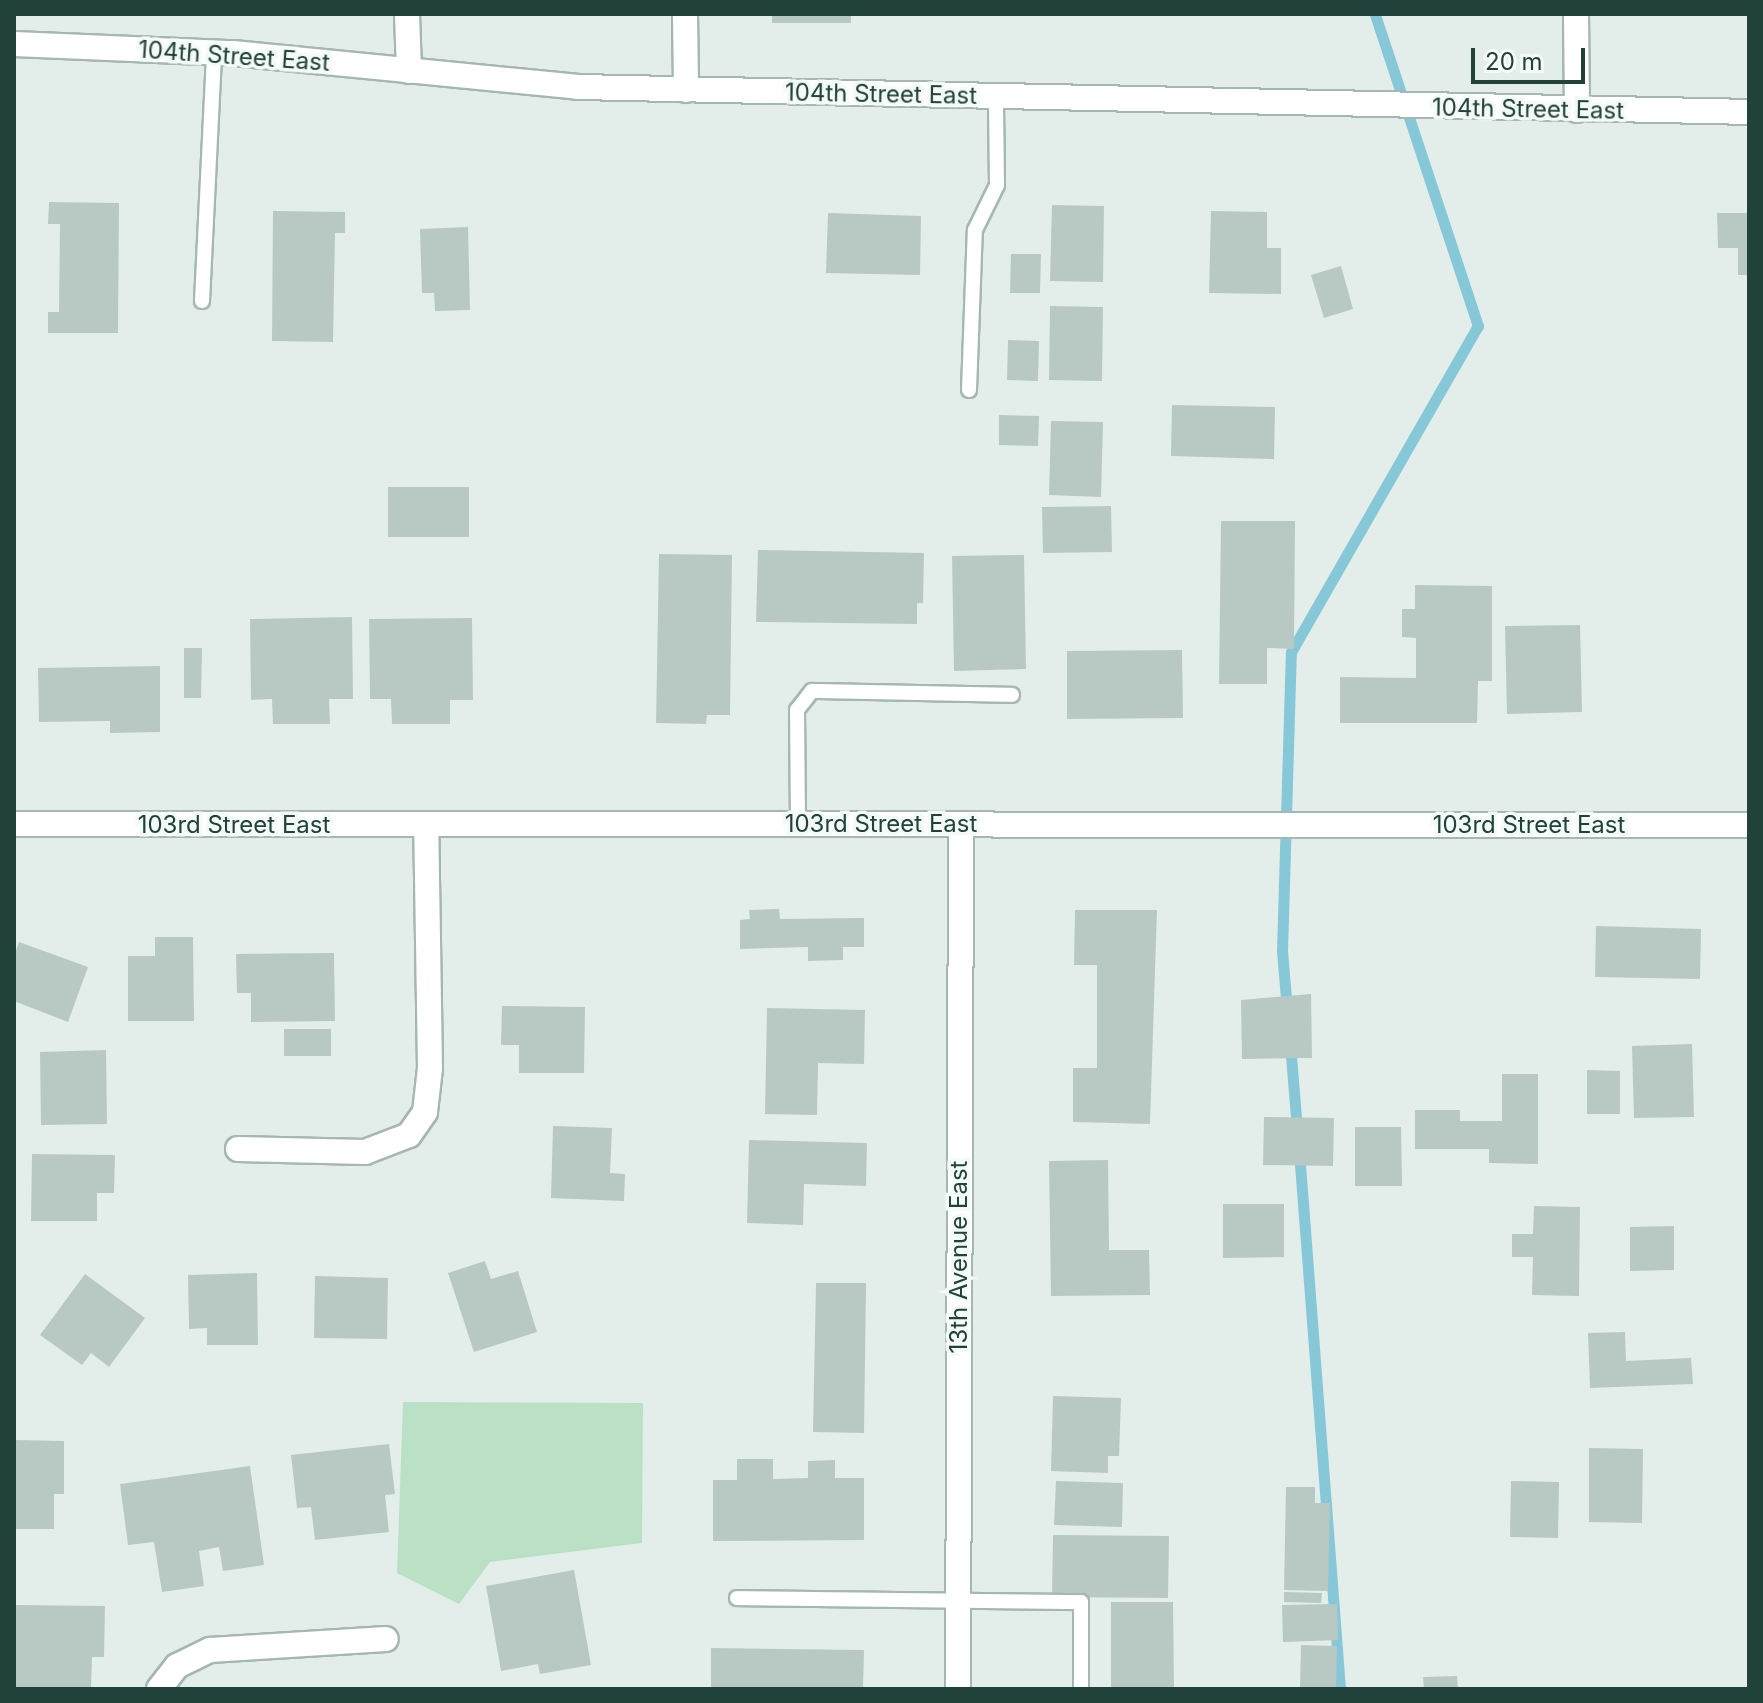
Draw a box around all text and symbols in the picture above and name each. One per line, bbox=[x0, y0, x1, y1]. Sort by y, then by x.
scale bar bbox=[1475, 32, 1589, 82]
street label: 104th Street East bbox=[137, 35, 331, 77]
text: 20 m bbox=[1485, 47, 1543, 76]
street label: 104th Street East bbox=[785, 78, 977, 110]
street label: 104th Street East bbox=[1432, 93, 1624, 125]
street label: 103rd Street East bbox=[785, 810, 977, 838]
street label: 103rd Street East bbox=[138, 811, 330, 839]
street label: 103rd Street East bbox=[1433, 811, 1625, 839]
street label: 13th Avenue East bbox=[945, 1161, 973, 1353]

